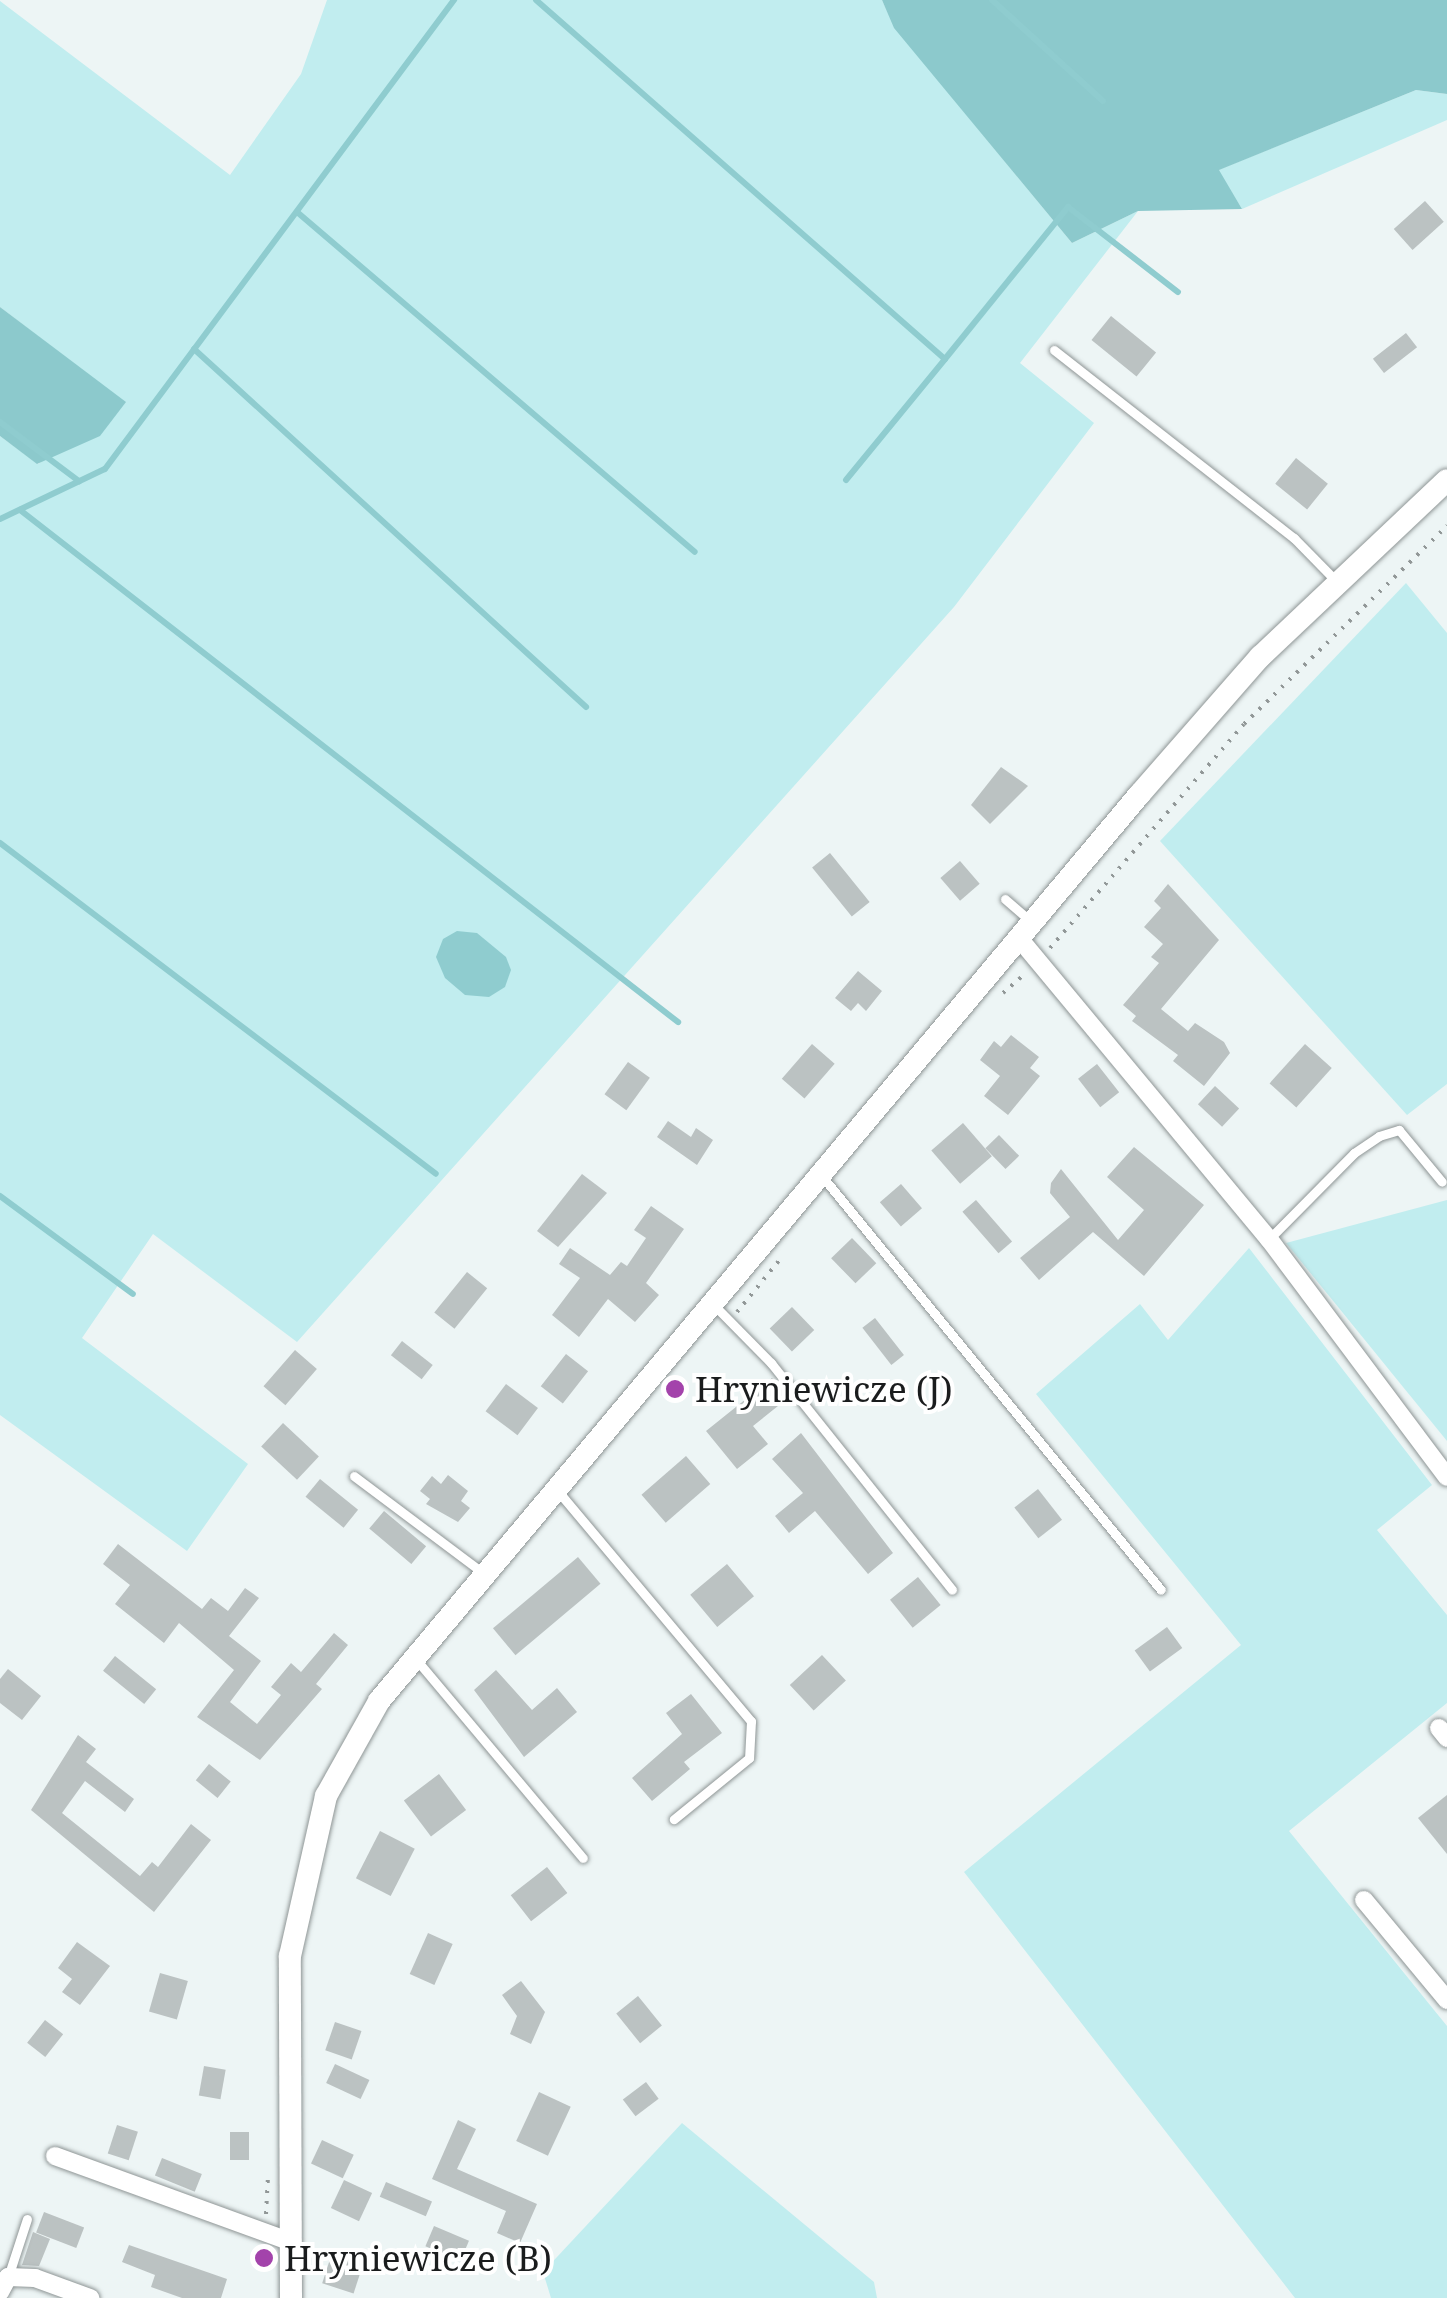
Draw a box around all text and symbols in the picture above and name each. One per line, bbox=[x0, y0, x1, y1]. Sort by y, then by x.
place label: Hryniewicze (J) bbox=[695, 1368, 953, 1410]
marker: Hryniewicze (J) bbox=[664, 1378, 686, 1400]
place label: Hryniewicze (B) bbox=[284, 2237, 552, 2279]
marker: Hryniewicze (B) bbox=[253, 2247, 275, 2269]

